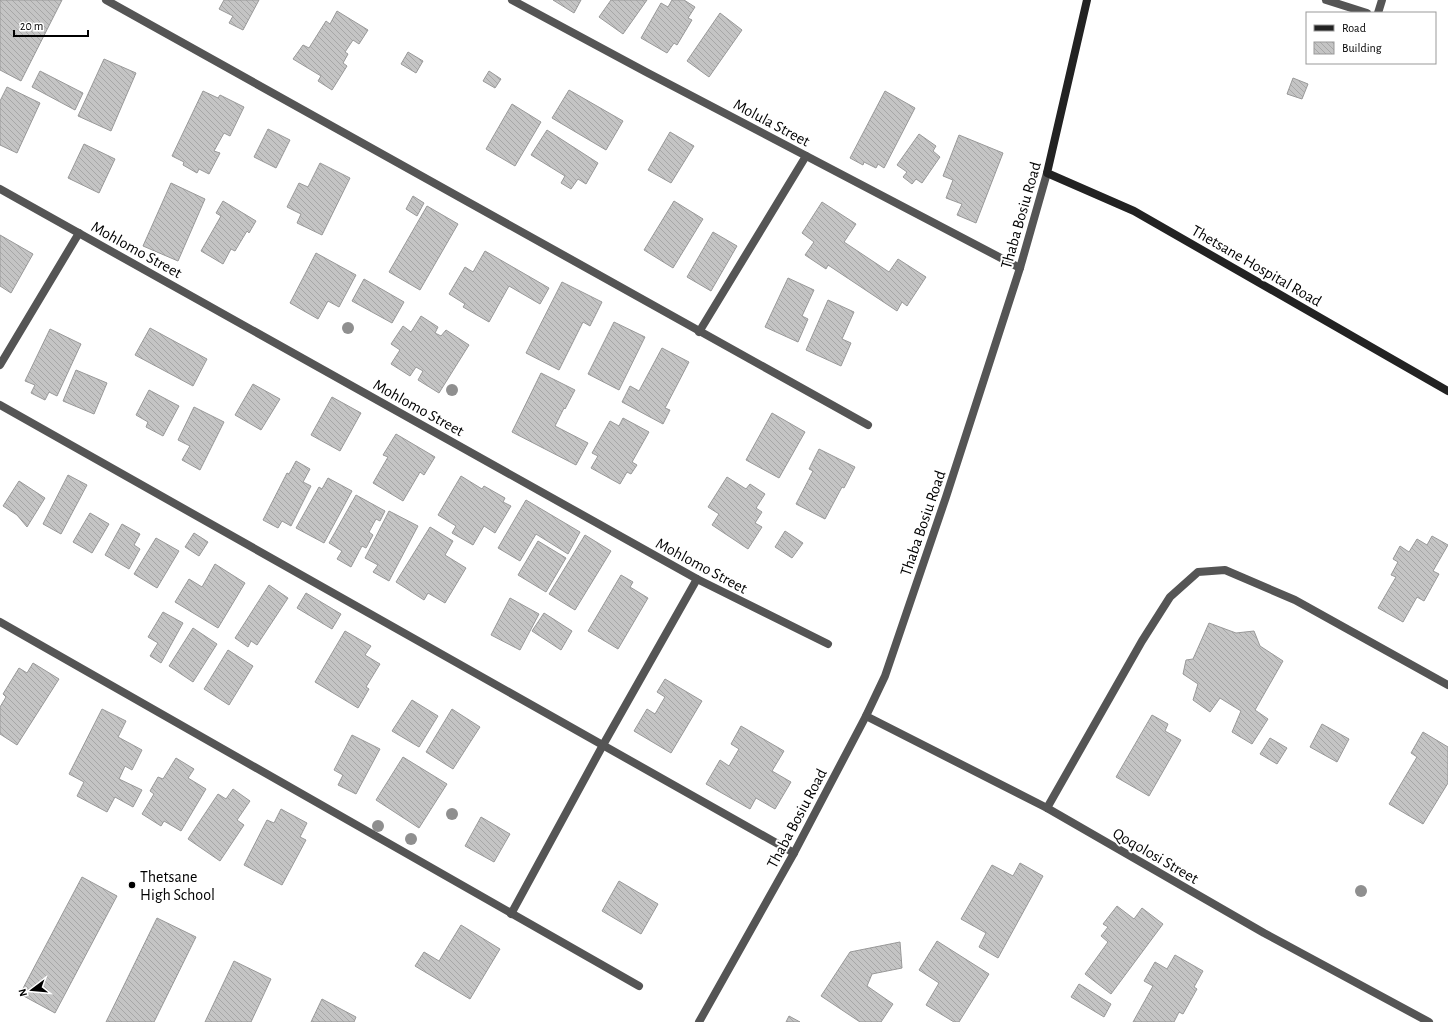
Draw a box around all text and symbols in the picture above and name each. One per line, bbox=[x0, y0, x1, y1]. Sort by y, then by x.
scale bar bbox=[14, 12, 88, 38]
legend bbox=[1306, 12, 1436, 64]
text: 20 m bbox=[20, 20, 43, 32]
text: Road bbox=[1342, 22, 1366, 34]
text: Building bbox=[1342, 42, 1382, 54]
street label: Molula Street bbox=[731, 96, 812, 150]
street label: Thaba Bosiu Road bbox=[998, 160, 1044, 271]
street label: Mohlomo Street bbox=[88, 218, 185, 281]
street label: Thetsane Hospital Road bbox=[1189, 222, 1324, 310]
street label: Mohlomo Street bbox=[370, 376, 467, 439]
street label: Thaba Bosiu Road bbox=[897, 469, 948, 578]
street label: Mohlomo Street bbox=[653, 535, 750, 597]
street label: Thaba Bosiu Road bbox=[764, 766, 830, 871]
street label: Qoqolosi Street bbox=[1109, 825, 1201, 888]
place label: Thetsane High School bbox=[140, 869, 215, 903]
marker: Thetsane High School bbox=[127, 880, 137, 890]
north arrow bbox=[12, 970, 52, 1010]
text: N bbox=[17, 987, 29, 998]

